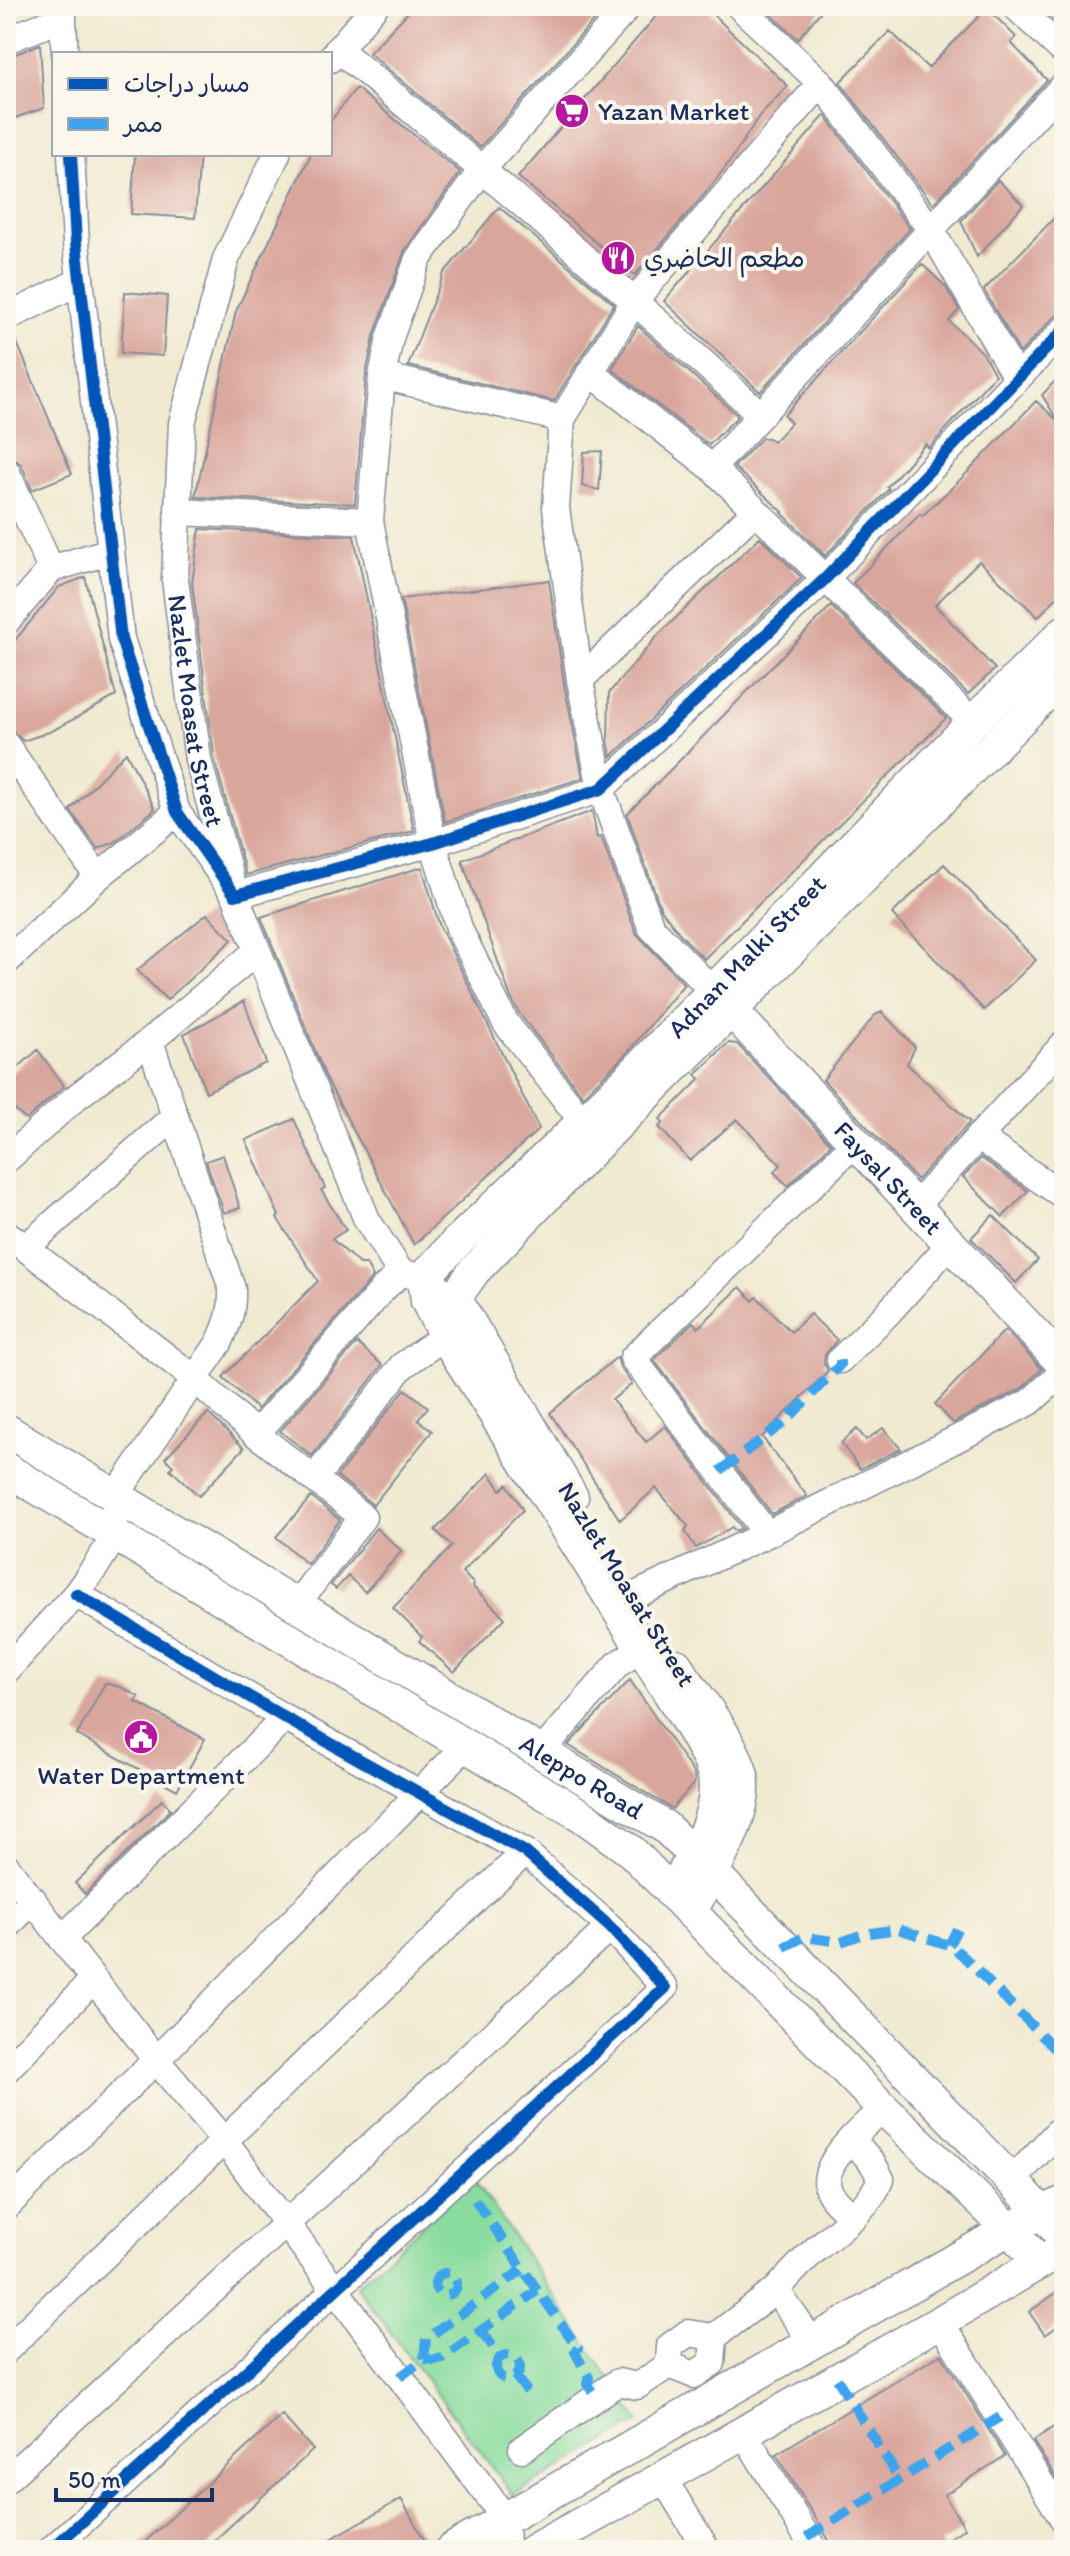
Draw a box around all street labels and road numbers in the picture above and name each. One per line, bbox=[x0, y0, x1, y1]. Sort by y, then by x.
street label: Nazlet Moasat Street bbox=[161, 593, 232, 830]
street label: Adnan Malki Street bbox=[660, 868, 833, 1045]
street label: Faysal Street bbox=[827, 1114, 950, 1242]
street label: Nazlet Moasat Street bbox=[551, 1476, 703, 1692]
street label: Aleppo Road bbox=[514, 1727, 650, 1827]

